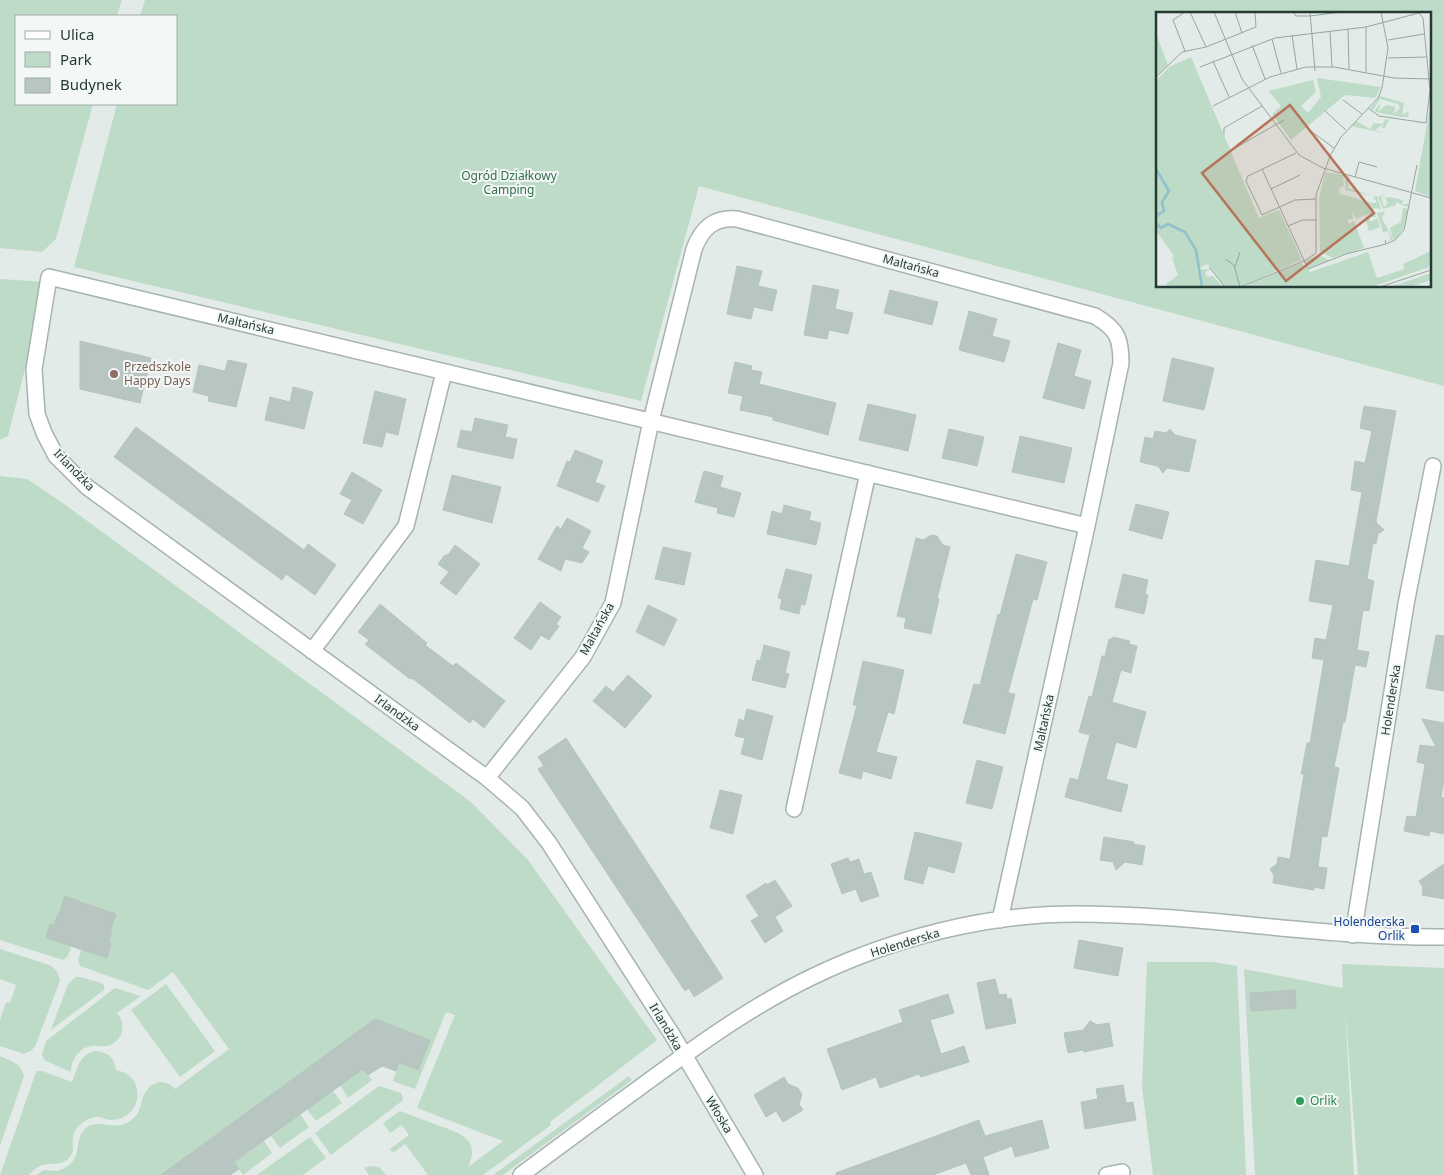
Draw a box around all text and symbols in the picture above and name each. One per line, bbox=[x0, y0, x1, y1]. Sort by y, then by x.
inset map bbox=[1156, 12, 1432, 288]
legend bbox=[15, 15, 178, 105]
text: Ulica bbox=[60, 24, 94, 44]
text: Park bbox=[60, 49, 92, 69]
text: Budynek bbox=[60, 74, 122, 94]
park label: Ogród Działkowy Camping bbox=[461, 167, 558, 198]
street label: Maltańska bbox=[881, 250, 941, 281]
street label: Maltańska bbox=[216, 309, 276, 338]
place label: Przedszkole Happy Days bbox=[124, 358, 191, 389]
marker: Przedszkole Happy Days bbox=[108, 368, 120, 380]
street label: Irlandzka bbox=[50, 445, 99, 494]
street label: Maltańska bbox=[575, 599, 618, 658]
street label: Holenderska bbox=[1377, 663, 1404, 737]
street label: Irlandzka bbox=[371, 690, 424, 735]
street label: Maltańska bbox=[1029, 693, 1058, 753]
place label: Holenderska Orlik bbox=[1334, 913, 1406, 944]
marker: Holenderska Orlik bbox=[1409, 923, 1421, 935]
street label: Holenderska bbox=[868, 924, 941, 961]
street label: Irlandzka bbox=[646, 1000, 687, 1054]
place label: Orlik bbox=[1310, 1092, 1338, 1109]
street label: Włoska bbox=[702, 1093, 737, 1136]
marker: Orlik bbox=[1294, 1095, 1306, 1107]

